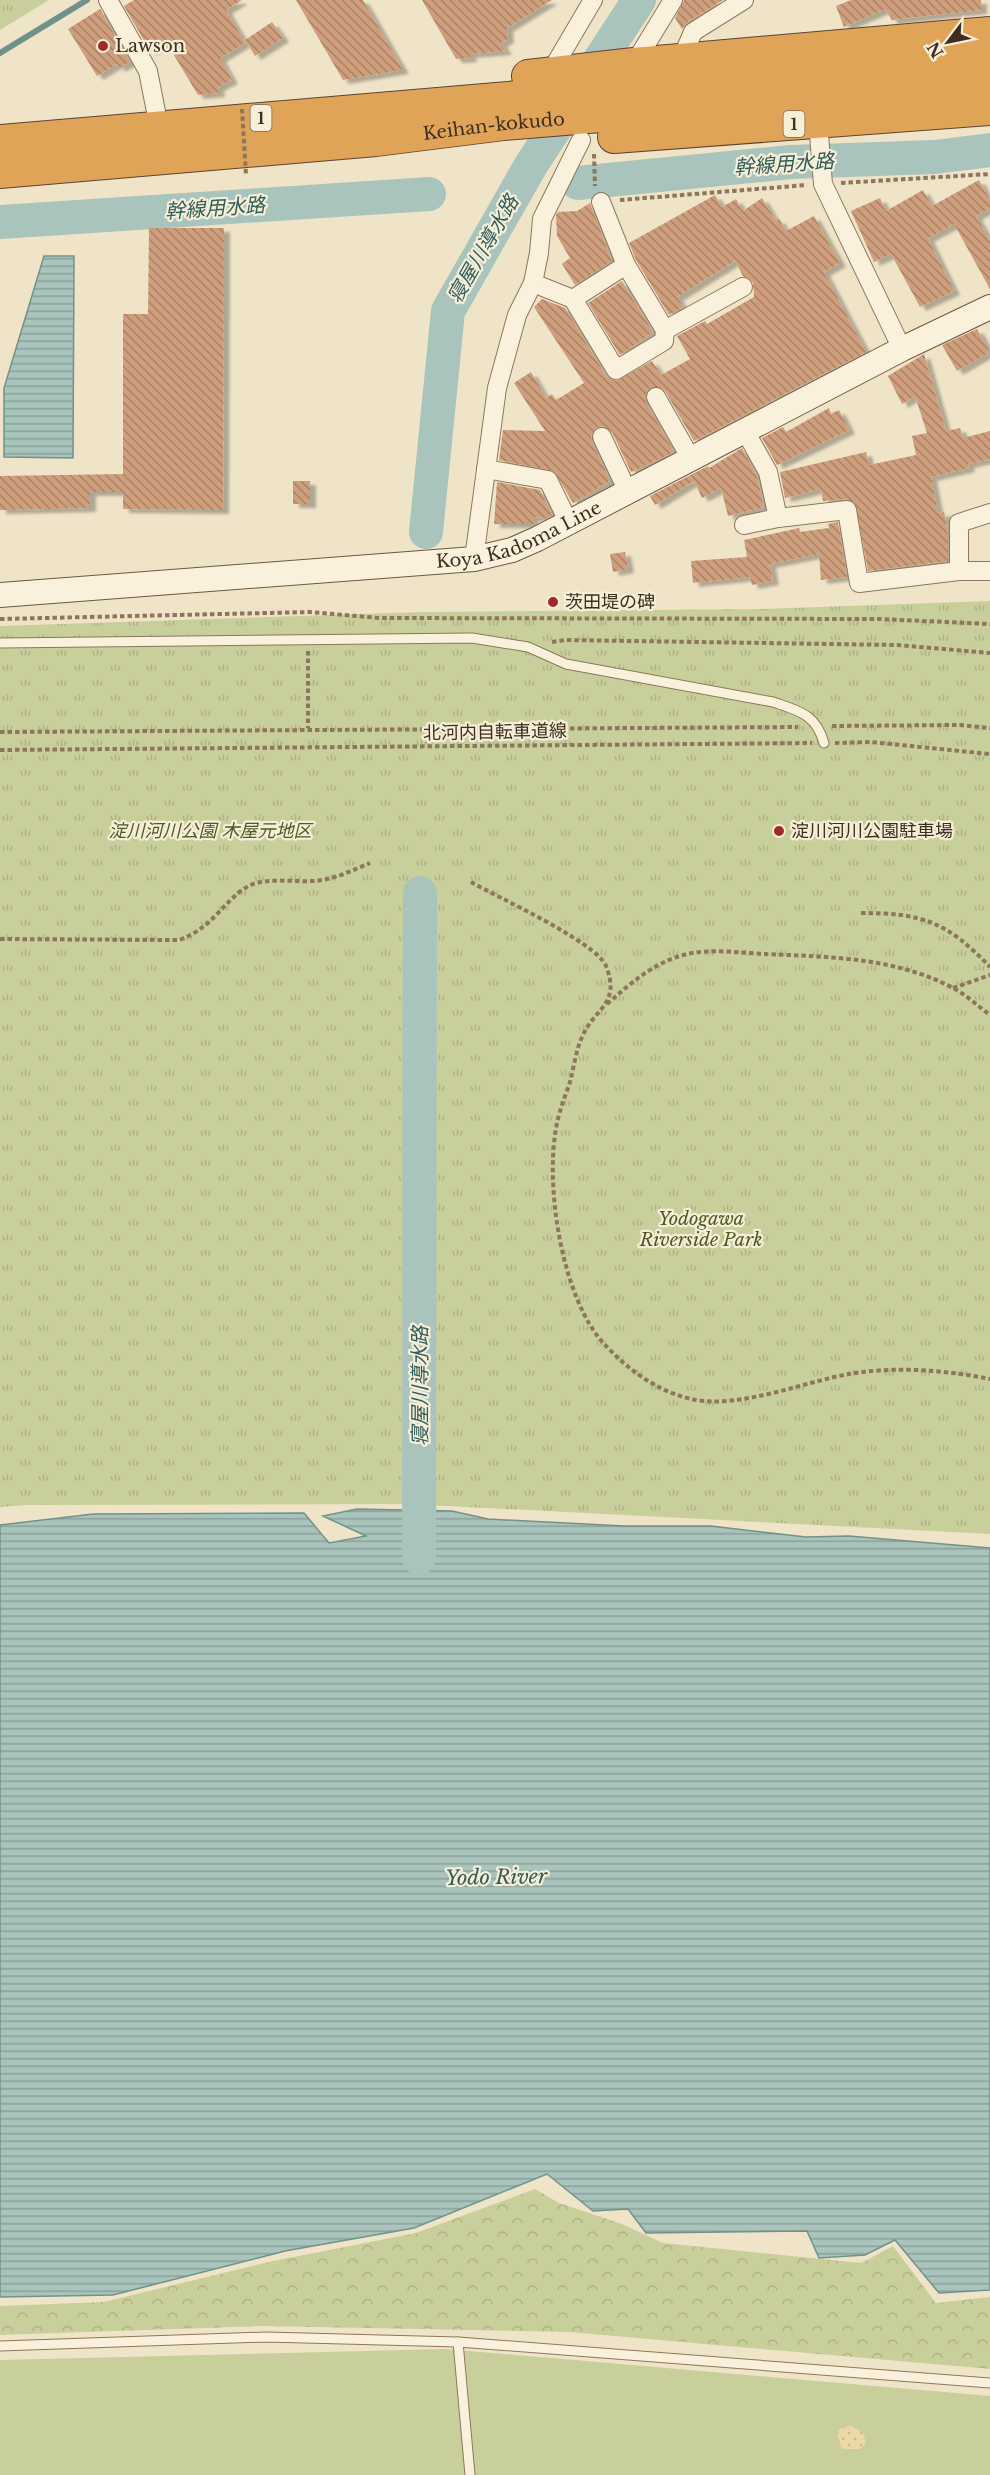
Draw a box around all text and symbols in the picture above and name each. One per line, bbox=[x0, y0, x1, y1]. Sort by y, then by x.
north arrow bbox=[918, 12, 978, 72]
place label: Lawson bbox=[115, 35, 185, 57]
text: N bbox=[923, 38, 948, 62]
marker: Lawson bbox=[96, 39, 110, 53]
road number: 1 bbox=[250, 105, 272, 131]
street label: Keihan-kokudo bbox=[422, 108, 566, 145]
road number: 1 bbox=[784, 111, 804, 137]
water label: 幹線用水路 bbox=[733, 148, 837, 179]
water label: 寝屋川導水路 bbox=[443, 189, 524, 307]
water label: 幹線用水路 bbox=[164, 192, 268, 223]
street label: Koya Kadoma Line bbox=[435, 496, 605, 573]
place label: 茨田堤の碑 bbox=[565, 591, 655, 613]
marker: 茨田堤の碑 bbox=[546, 595, 560, 609]
street label: 北河内自転車道線 bbox=[423, 720, 567, 744]
park label: 淀川河川公園 木屋元地区 bbox=[109, 820, 314, 842]
place label: 淀川河川公園駐車場 bbox=[791, 820, 953, 842]
marker: 淀川河川公園駐車場 bbox=[772, 824, 786, 838]
park label: Yodogawa Riverside Park bbox=[639, 1208, 762, 1251]
water label: 寝屋川導水路 bbox=[408, 1324, 432, 1446]
water label: Yodo River bbox=[445, 1864, 548, 1890]

